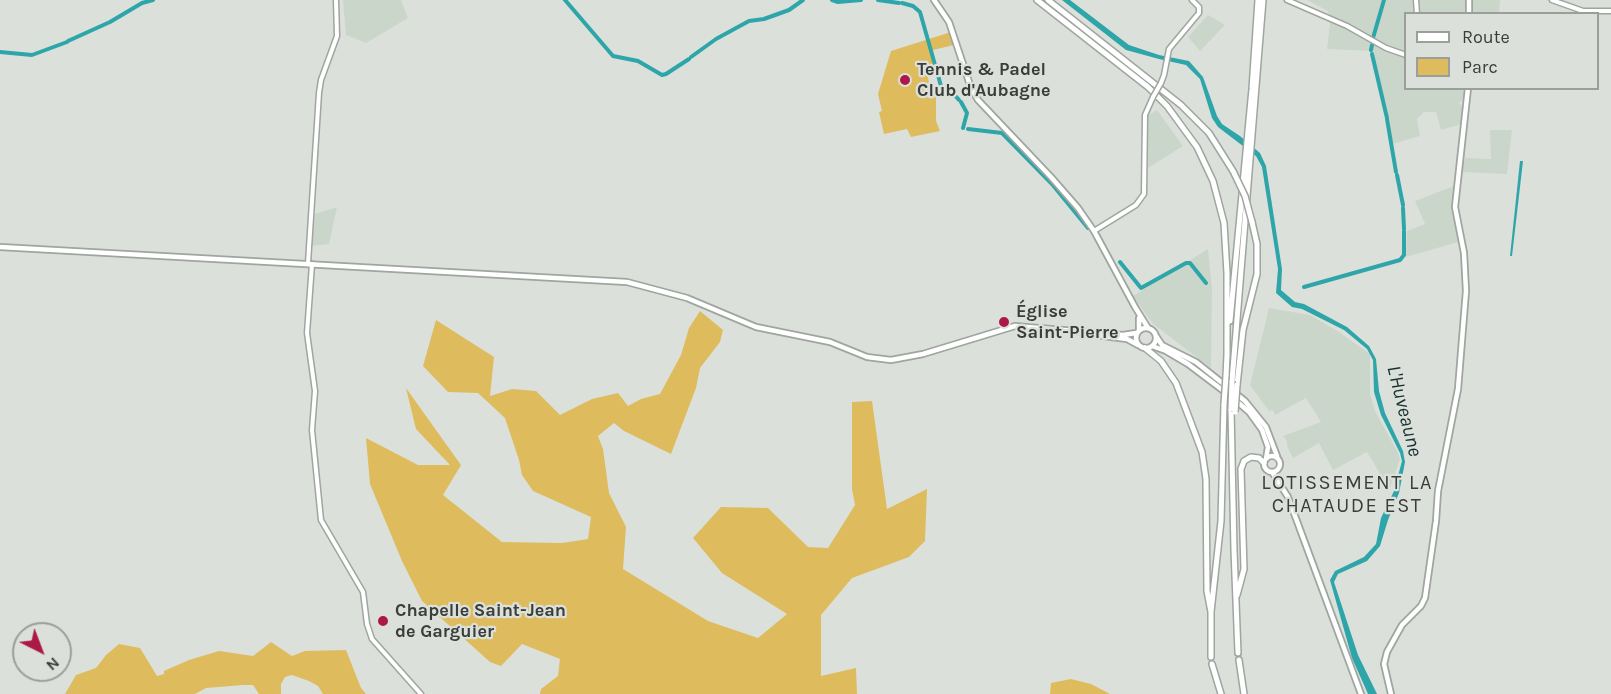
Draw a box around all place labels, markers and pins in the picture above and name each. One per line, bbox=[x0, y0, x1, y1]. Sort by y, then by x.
place label: Tennis & Padel Club d'Aubagne bbox=[917, 59, 1050, 101]
marker: Tennis & Padel Club d'Aubagne bbox=[898, 73, 912, 87]
place label: Église Saint-Pierre bbox=[1016, 301, 1119, 344]
marker: Église Saint-Pierre bbox=[997, 315, 1011, 329]
place label: Chapelle Saint-Jean de Garguier bbox=[395, 600, 566, 642]
marker: Chapelle Saint-Jean de Garguier bbox=[376, 614, 390, 628]

